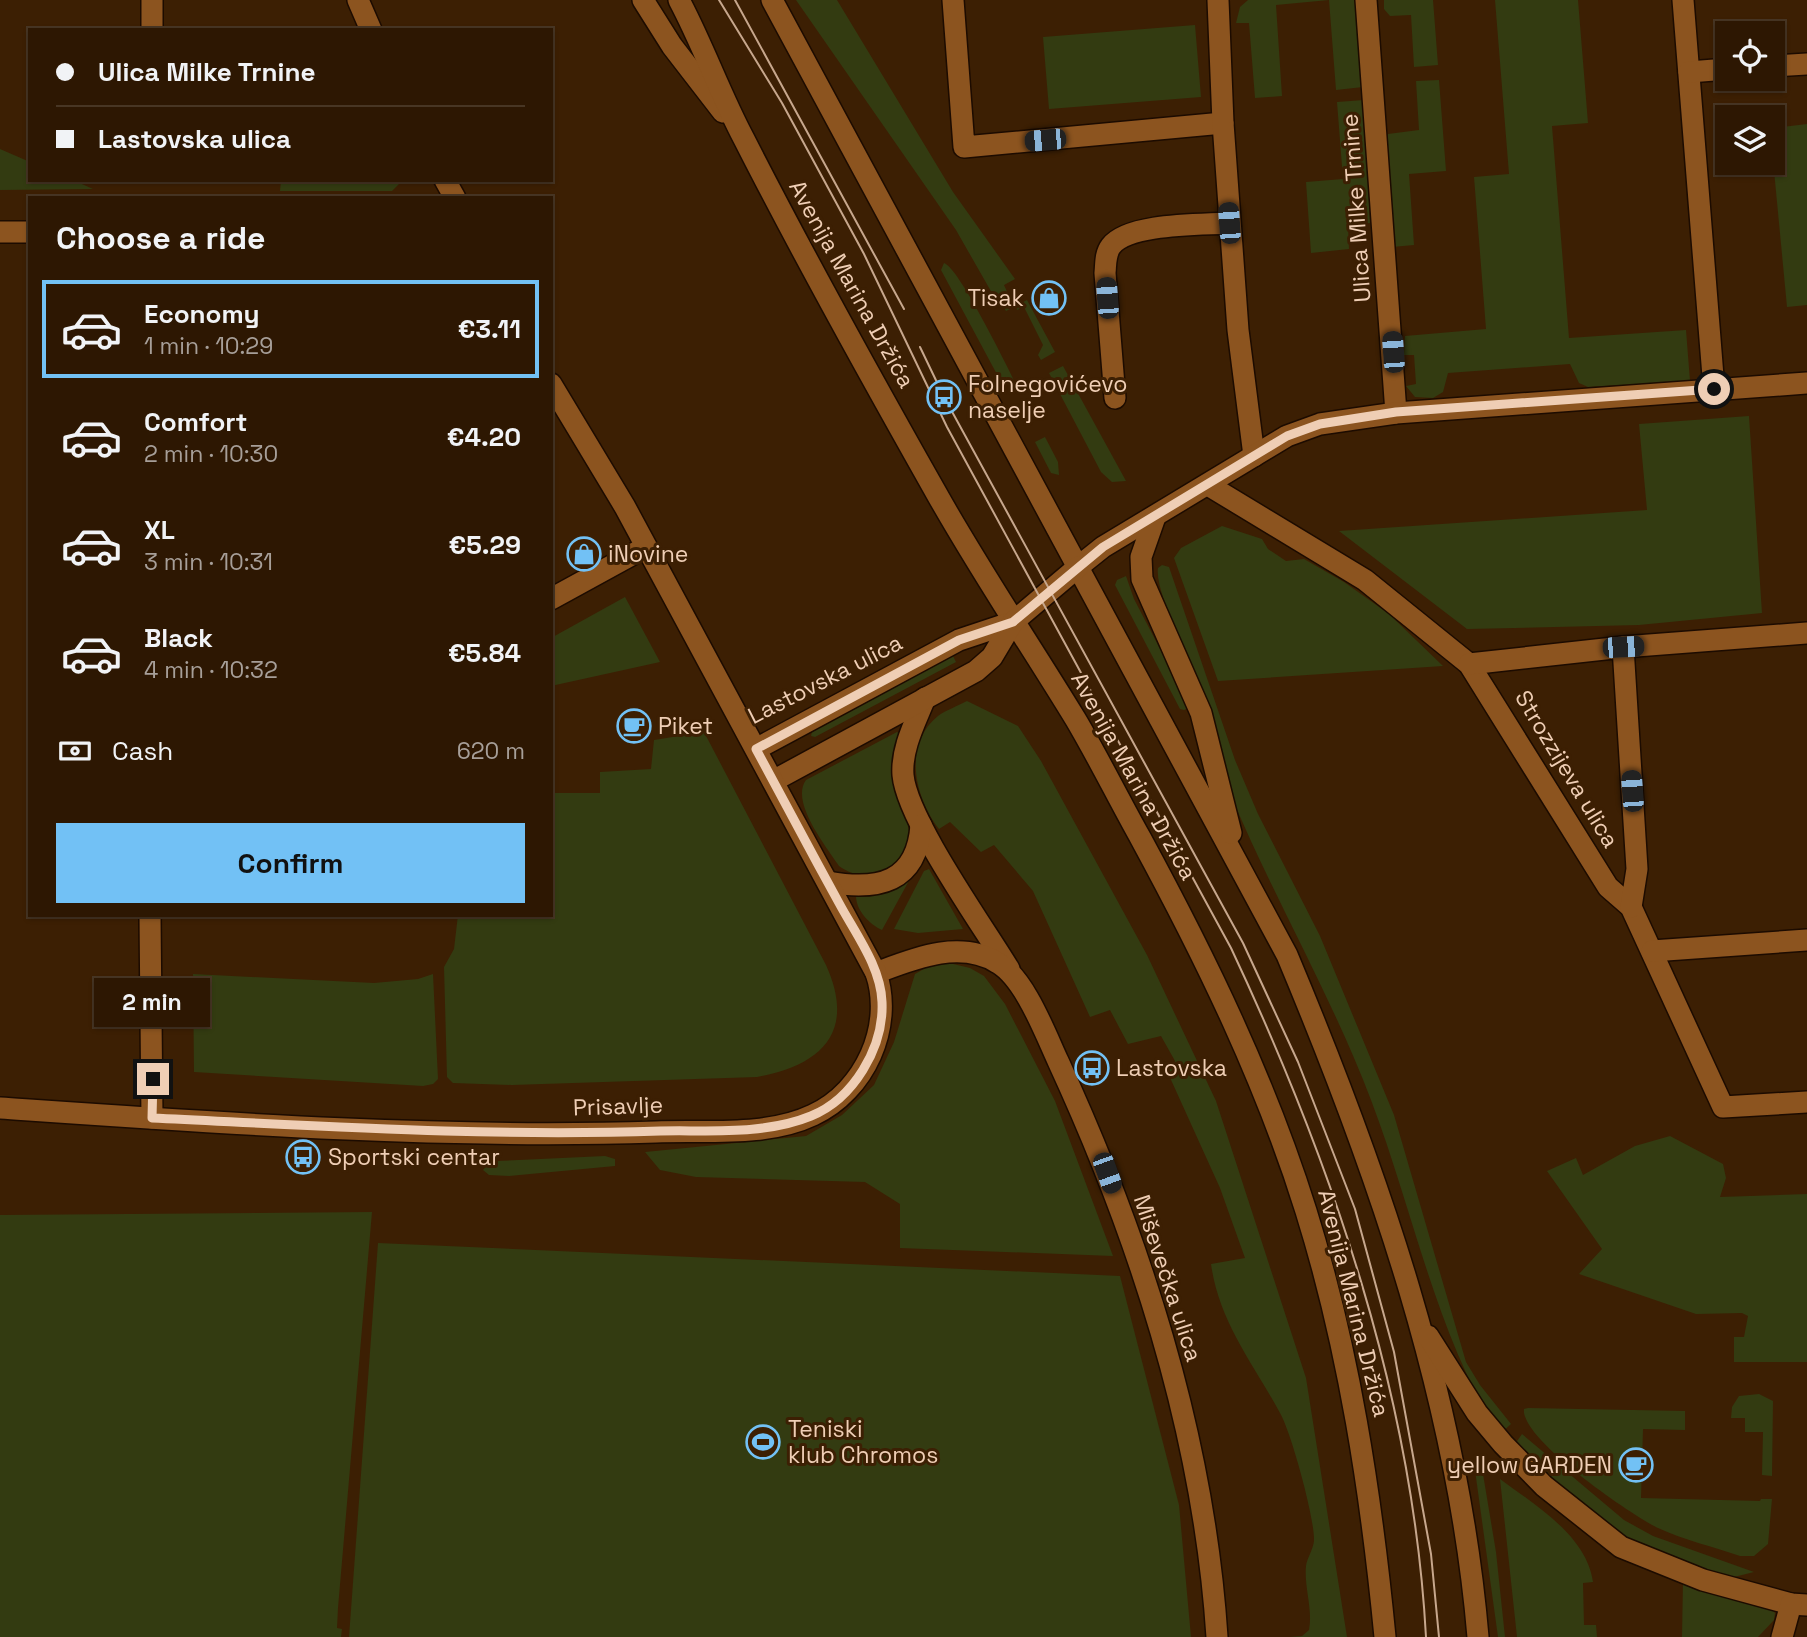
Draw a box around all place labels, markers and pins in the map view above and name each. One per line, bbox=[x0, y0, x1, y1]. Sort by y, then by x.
shop icon: Tisak bbox=[1030, 279, 1068, 317]
place label: Tisak bbox=[967, 283, 1024, 313]
place label: Folnegovićevo naselje bbox=[968, 369, 1127, 425]
bus stop icon: Folnegovićevo naselje bbox=[925, 378, 963, 416]
shop icon: iNovine bbox=[565, 535, 603, 573]
place label: iNovine bbox=[608, 539, 688, 569]
cafe icon: Piket bbox=[615, 707, 653, 745]
place label: Piket bbox=[658, 711, 713, 741]
bus stop icon: Lastovska bbox=[1073, 1049, 1111, 1087]
place label: Lastovska bbox=[1116, 1053, 1227, 1083]
bus stop icon: Sportski centar bbox=[284, 1138, 322, 1176]
place label: Sportski centar bbox=[328, 1142, 500, 1172]
place label: Teniski klub Chromos bbox=[788, 1414, 938, 1470]
sports icon: Teniski klub Chromos bbox=[744, 1423, 782, 1461]
cafe icon: yellow GARDEN bbox=[1617, 1446, 1655, 1484]
place label: yellow GARDEN bbox=[1447, 1450, 1612, 1480]

